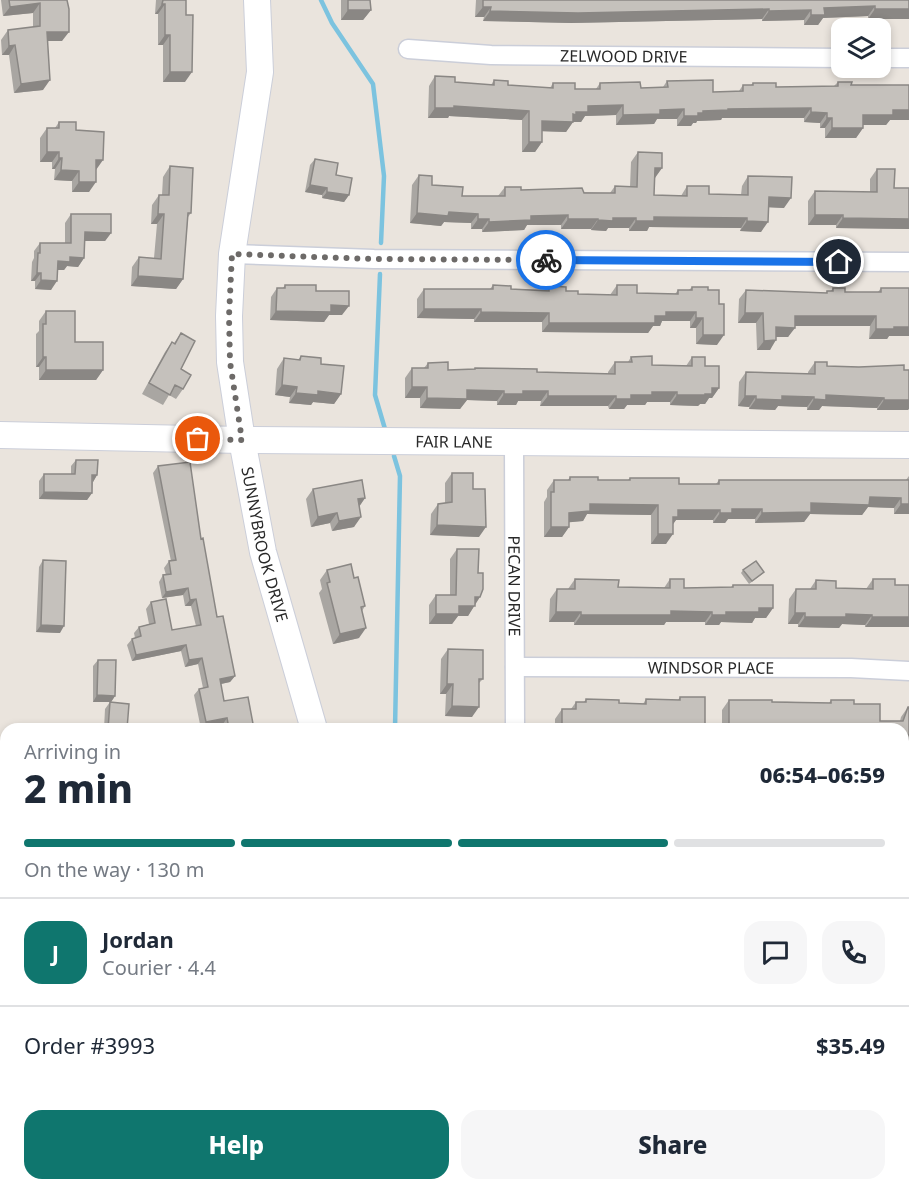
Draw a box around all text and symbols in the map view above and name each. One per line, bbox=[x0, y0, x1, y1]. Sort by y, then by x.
map controls bbox=[831, 18, 891, 78]
button: layers bbox=[831, 18, 891, 78]
street label: ZELWOOD DRIVE bbox=[560, 45, 688, 68]
courier bbox=[516, 230, 576, 290]
pin bbox=[813, 236, 864, 287]
icon: bike bbox=[530, 244, 563, 277]
icon: home bbox=[822, 245, 855, 278]
pin bbox=[172, 413, 223, 464]
icon: bag bbox=[181, 422, 214, 455]
street label: FAIR LANE bbox=[415, 430, 493, 453]
street label: SUNNYBROOK DRIVE bbox=[236, 465, 294, 625]
street label: PECAN DRIVE bbox=[503, 536, 526, 636]
street label: WINDSOR PLACE bbox=[648, 656, 774, 679]
text: Arriving in bbox=[24, 738, 121, 765]
text: 06:54–06:59 bbox=[760, 759, 885, 789]
text: 2 min bbox=[24, 761, 133, 814]
text: On the way · 130 m bbox=[24, 856, 204, 883]
button: chat bbox=[744, 921, 807, 984]
button: phone bbox=[822, 921, 885, 984]
text: Jordan bbox=[102, 924, 174, 954]
text: J bbox=[52, 937, 59, 967]
text: Courier · 4.4 bbox=[102, 954, 216, 981]
text: Order #3993 bbox=[24, 1030, 155, 1060]
text: $35.49 bbox=[816, 1030, 885, 1060]
button: Help bbox=[24, 1110, 449, 1179]
button: Share bbox=[461, 1110, 885, 1179]

